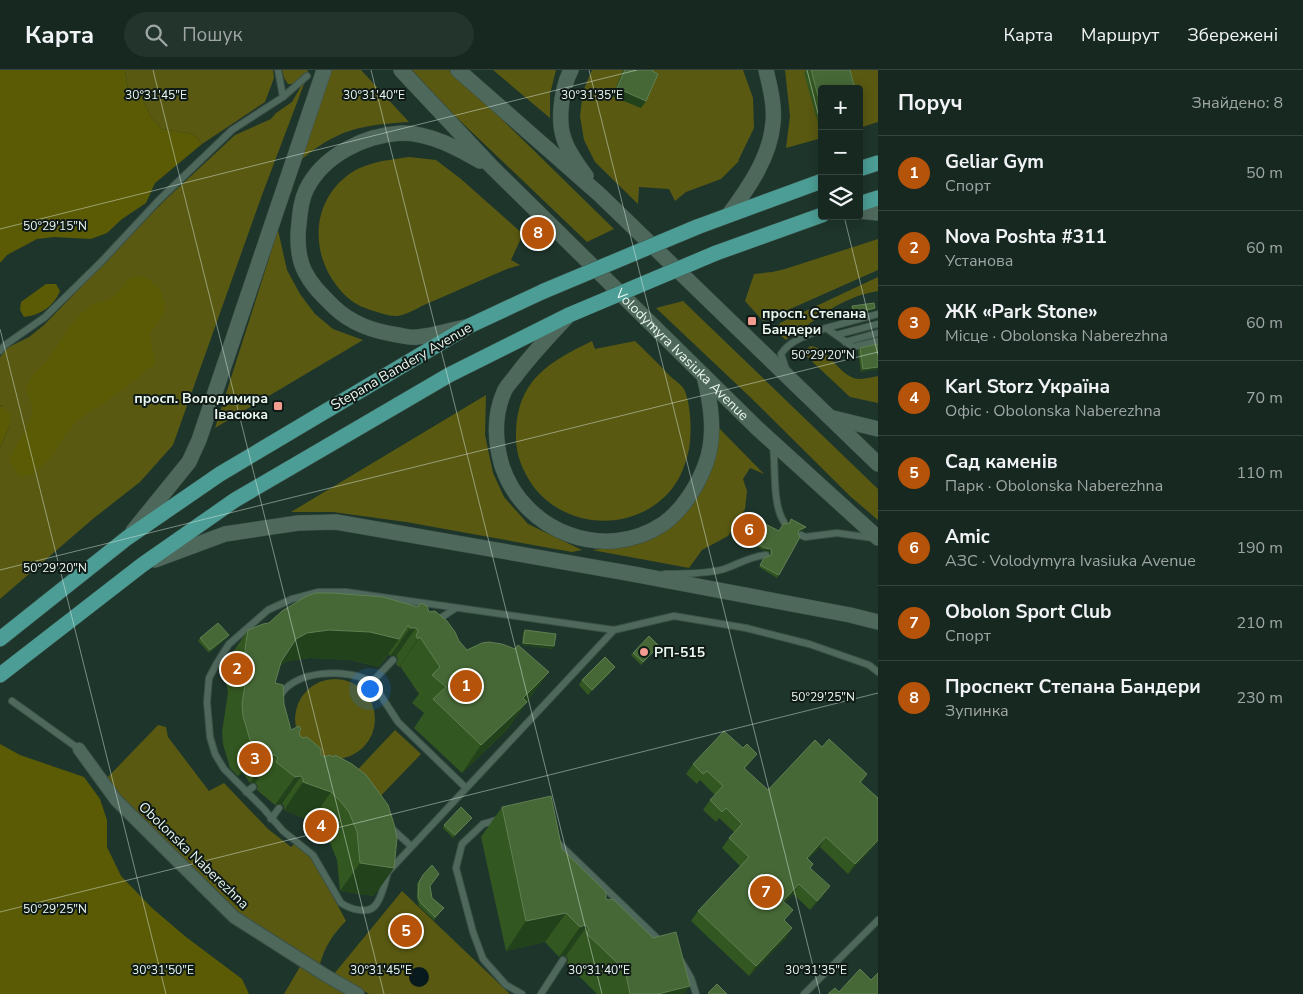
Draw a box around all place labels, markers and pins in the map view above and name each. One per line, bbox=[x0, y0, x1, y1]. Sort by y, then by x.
pin: 8 bbox=[522, 214, 554, 252]
place label: просп. Степана Бандери bbox=[762, 304, 866, 339]
marker: просп. Степана Бандери bbox=[746, 315, 758, 327]
place label: просп. Володимира Івасюка bbox=[134, 389, 268, 424]
marker: просп. Володимира Івасюка bbox=[272, 400, 284, 412]
pin: 6 bbox=[733, 511, 765, 549]
place label: РП-515 bbox=[654, 643, 705, 662]
marker: РП-515 bbox=[638, 646, 650, 658]
pin: 2 bbox=[221, 650, 253, 688]
pin: 1 bbox=[450, 667, 482, 705]
pin: 3 bbox=[239, 740, 271, 778]
pin: 4 bbox=[305, 807, 337, 845]
pin: 7 bbox=[750, 873, 782, 911]
pin: 5 bbox=[390, 912, 422, 950]

